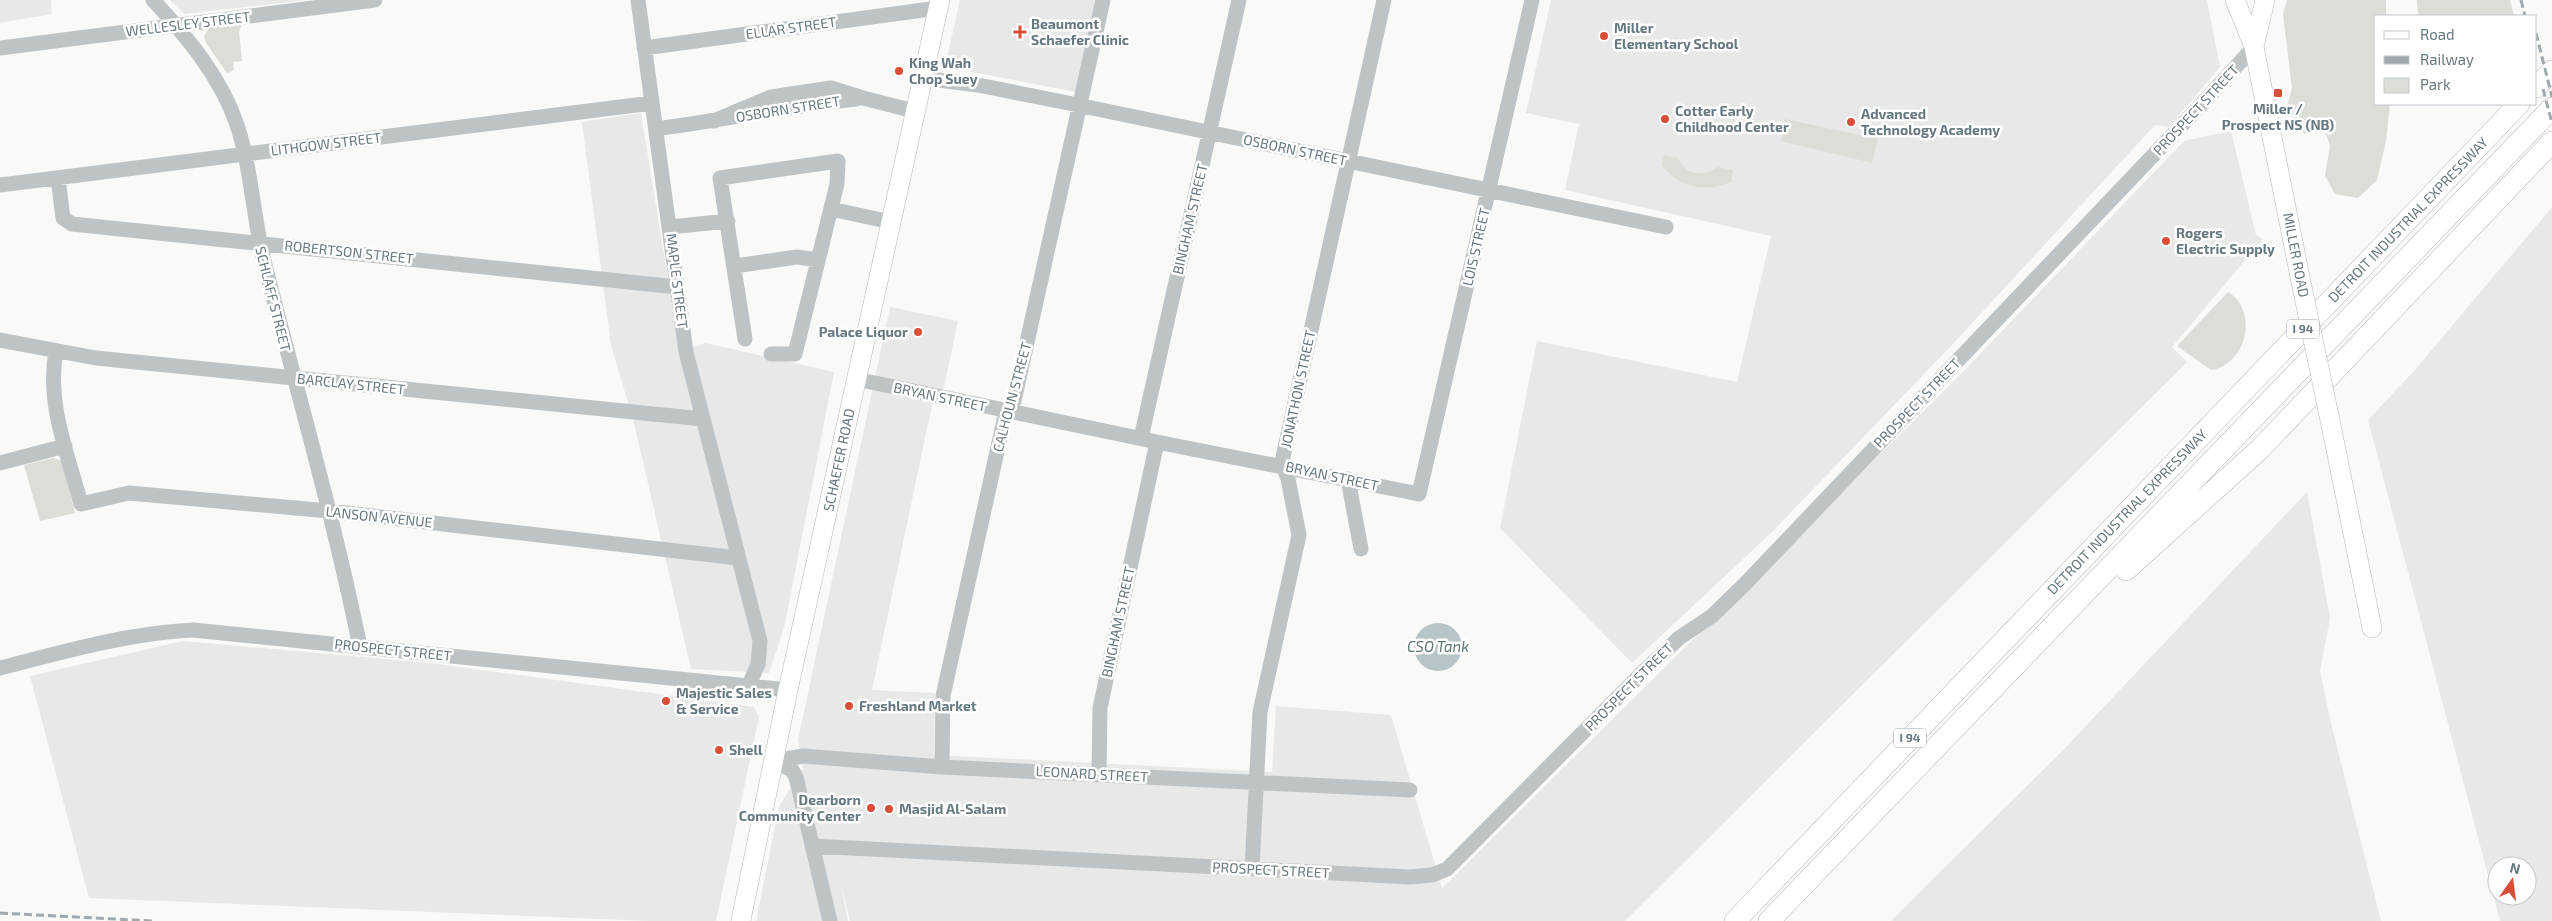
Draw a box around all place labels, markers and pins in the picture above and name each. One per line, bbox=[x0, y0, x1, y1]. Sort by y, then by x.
place label: Beaumont Schaefer Clinic bbox=[1031, 15, 1129, 48]
place label: Miller Elementary School bbox=[1614, 19, 1739, 52]
marker: Beaumont Schaefer Clinic bbox=[1013, 25, 1027, 39]
marker: Miller Elementary School bbox=[1598, 30, 1610, 42]
place label: King Wah Chop Suey bbox=[909, 54, 978, 87]
marker: King Wah Chop Suey bbox=[893, 65, 905, 77]
marker: Miller / Prospect NS (NB) bbox=[2272, 87, 2284, 99]
place label: Miller / Prospect NS (NB) bbox=[2222, 100, 2334, 133]
place label: Cotter Early Childhood Center bbox=[1675, 102, 1789, 135]
place label: Advanced Technology Academy bbox=[1861, 105, 2000, 138]
marker: Cotter Early Childhood Center bbox=[1659, 113, 1671, 125]
marker: Advanced Technology Academy bbox=[1845, 116, 1857, 128]
place label: Rogers Electric Supply bbox=[2176, 224, 2275, 257]
marker: Rogers Electric Supply bbox=[2160, 235, 2172, 247]
place label: Palace Liquor bbox=[819, 323, 908, 340]
marker: Palace Liquor bbox=[912, 326, 924, 338]
place label: Majestic Sales & Service bbox=[676, 684, 772, 717]
marker: Majestic Sales & Service bbox=[660, 695, 672, 707]
place label: Freshland Market bbox=[859, 697, 977, 714]
marker: Freshland Market bbox=[843, 700, 855, 712]
place label: Shell bbox=[729, 741, 763, 758]
marker: Shell bbox=[713, 744, 725, 756]
place label: Dearborn Community Center bbox=[739, 791, 861, 824]
place label: Masjid Al-Salam bbox=[899, 800, 1006, 817]
marker: Dearborn Community Center bbox=[865, 802, 877, 814]
marker: Masjid Al-Salam bbox=[883, 803, 895, 815]

